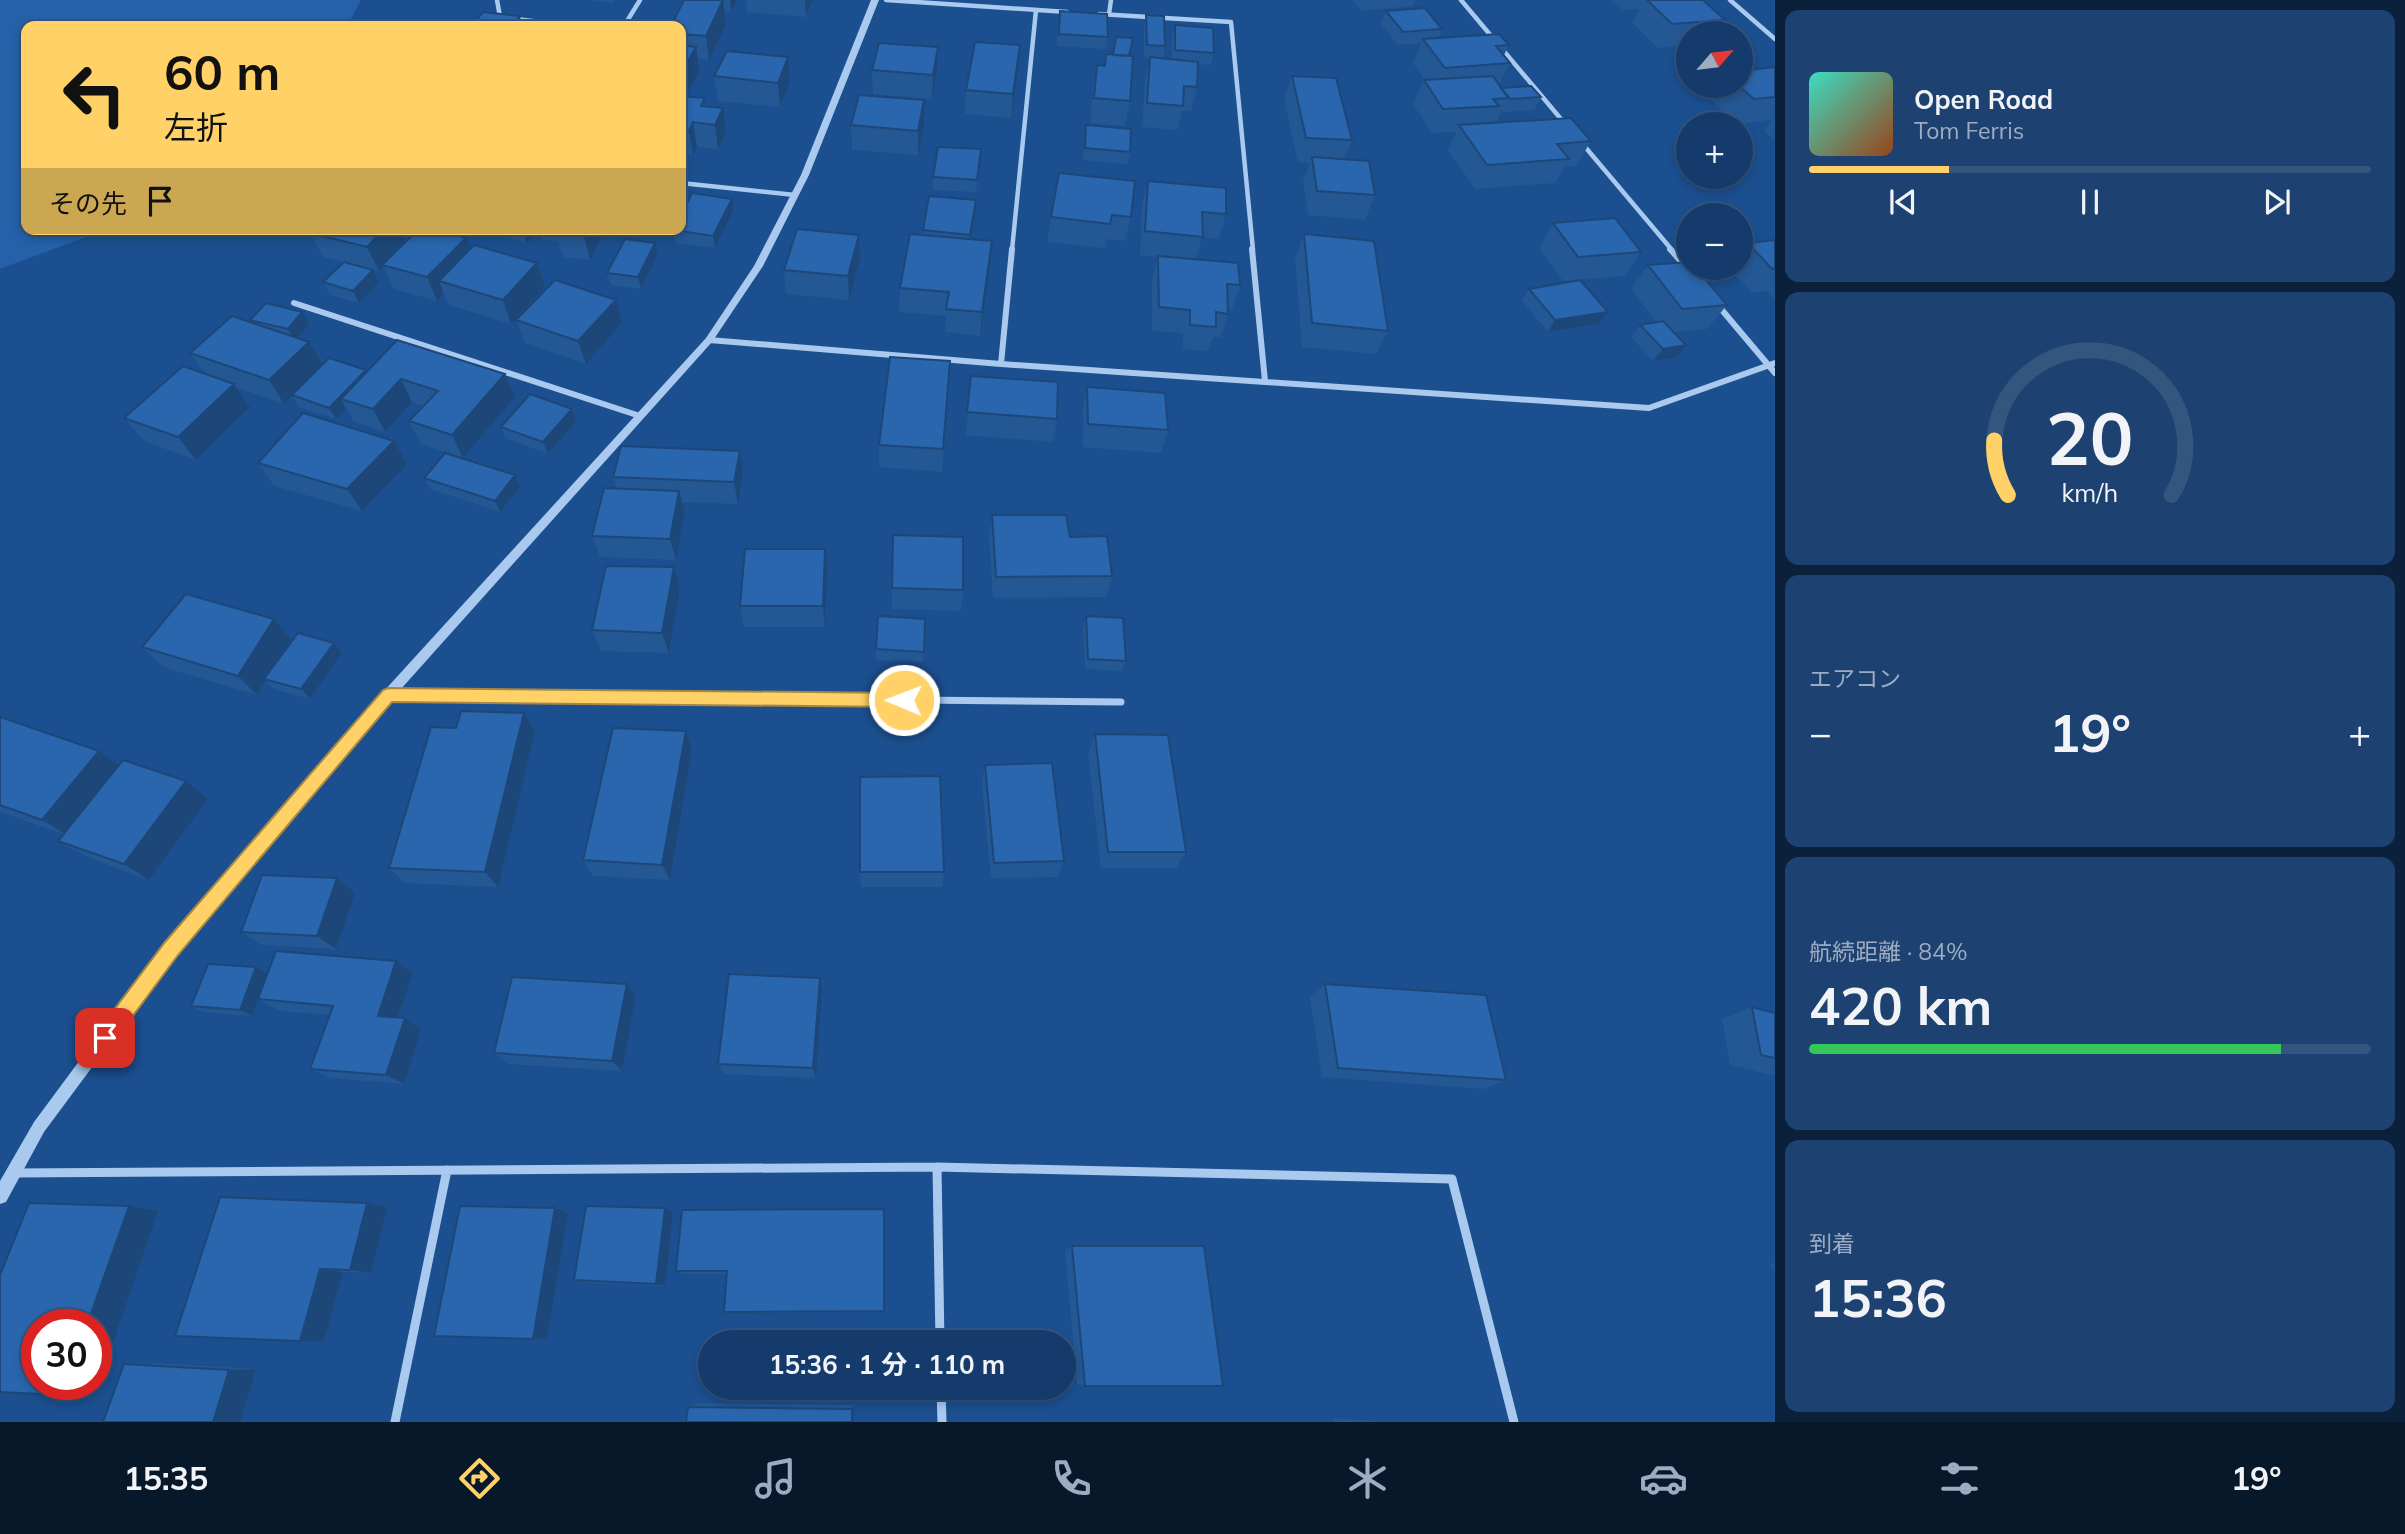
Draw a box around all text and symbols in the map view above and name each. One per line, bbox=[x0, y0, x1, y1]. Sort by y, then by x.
north arrow bbox=[1676, 21, 1754, 98]
map controls bbox=[1676, 21, 1753, 280]
text: 60 m bbox=[164, 41, 280, 102]
icon: left bbox=[49, 49, 140, 140]
text: Open Road bbox=[1914, 83, 2053, 116]
text: 左折 bbox=[164, 107, 228, 147]
button: + bbox=[1676, 112, 1753, 189]
text: Tom Ferris bbox=[1914, 116, 2024, 145]
icon: arrive bbox=[141, 182, 179, 220]
icon: previous bbox=[1884, 183, 1922, 221]
icon: pause bbox=[2071, 183, 2109, 221]
icon: next bbox=[2258, 183, 2296, 221]
text: その先 bbox=[49, 187, 127, 220]
button: − bbox=[1676, 203, 1753, 280]
text: 20 bbox=[2046, 392, 2134, 483]
text: km/h bbox=[2062, 476, 2118, 507]
position arrow bbox=[867, 663, 941, 737]
text: エアコン bbox=[1809, 664, 1901, 693]
text: 19° bbox=[2049, 700, 2131, 765]
text: − bbox=[1809, 709, 1832, 757]
text: + bbox=[2348, 709, 2371, 757]
text: 航続距離 · 84% bbox=[1809, 937, 1967, 966]
text: 420 km bbox=[1809, 973, 1992, 1038]
pin bbox=[75, 1008, 135, 1068]
icon: arrive bbox=[86, 1019, 124, 1057]
text: 到着 bbox=[1809, 1229, 1855, 1258]
text: 15:36 bbox=[1809, 1265, 1947, 1330]
speed limit sign: 30 bbox=[21, 1309, 112, 1400]
text: 15:36 · 1 分 · 110 m bbox=[769, 1348, 1005, 1381]
icon: directions bbox=[455, 1454, 504, 1503]
icon: music bbox=[751, 1454, 800, 1503]
icon: phone bbox=[1047, 1454, 1096, 1503]
icon: climate bbox=[1343, 1454, 1392, 1503]
icon: car bbox=[1639, 1454, 1688, 1503]
icon: filters bbox=[1935, 1454, 1984, 1503]
text: 15:35 bbox=[123, 1458, 208, 1498]
text: 19° bbox=[2231, 1458, 2281, 1498]

